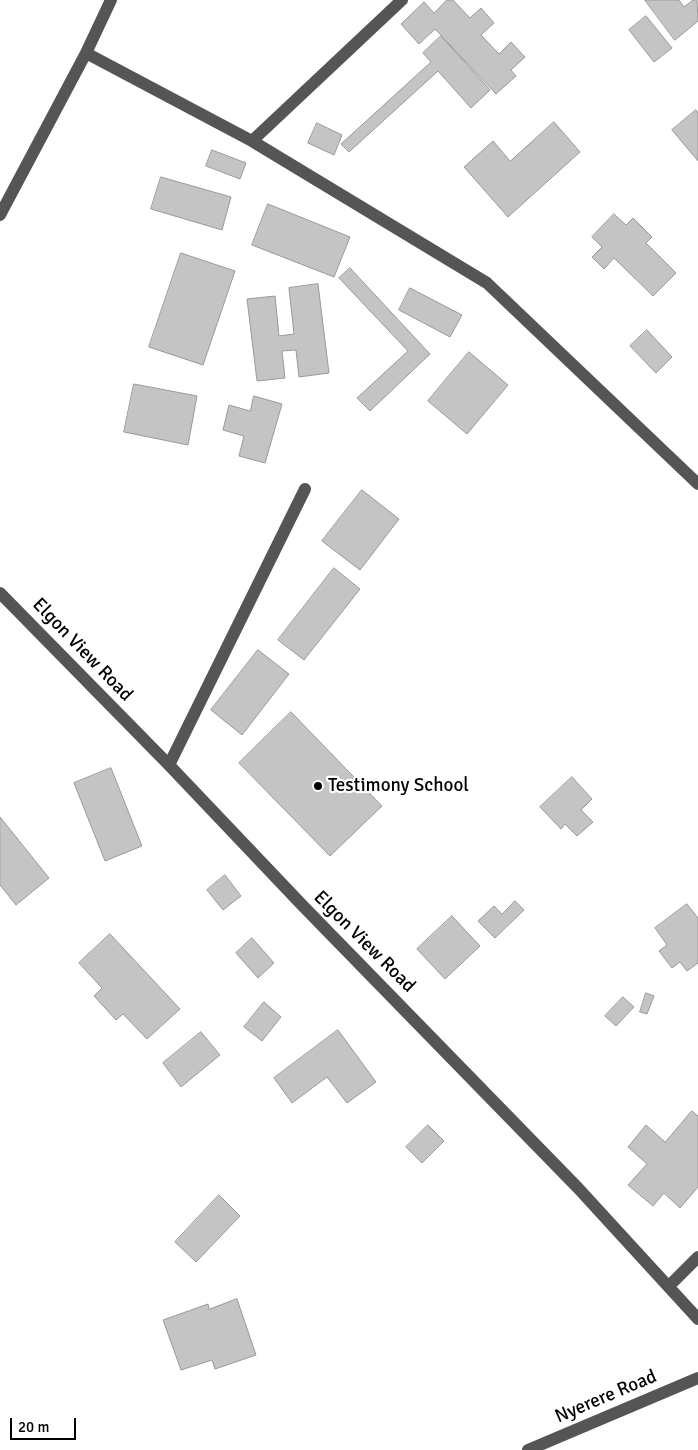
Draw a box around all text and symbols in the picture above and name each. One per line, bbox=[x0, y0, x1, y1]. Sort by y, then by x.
street label: Elgon View Road bbox=[27, 594, 137, 706]
place label: Testimony School bbox=[328, 775, 469, 797]
marker: Testimony School bbox=[312, 780, 324, 792]
street label: Elgon View Road bbox=[308, 886, 420, 998]
street label: Nyerere Road bbox=[552, 1365, 660, 1429]
scale bar bbox=[12, 1408, 79, 1440]
text: 20 m bbox=[18, 1418, 49, 1436]

